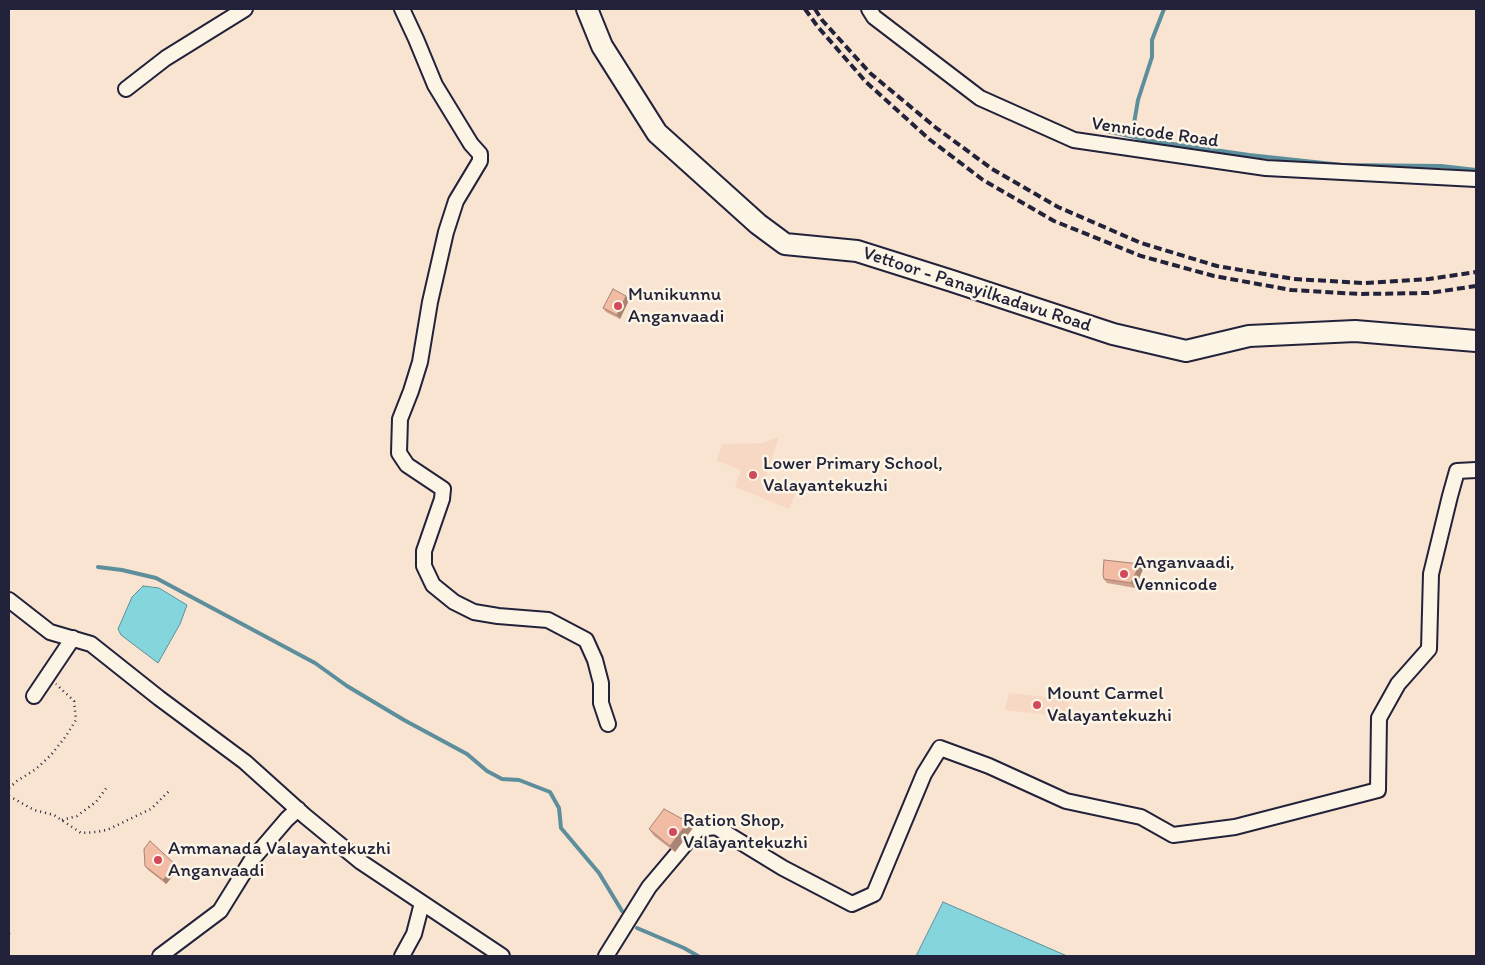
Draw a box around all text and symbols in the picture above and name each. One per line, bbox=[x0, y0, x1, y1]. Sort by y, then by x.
street label: Vennicode Road bbox=[1090, 113, 1220, 153]
street label: Vettoor - Panayilkadavu Road bbox=[860, 242, 1094, 338]
place label: Munikunnu Anganvaadi bbox=[628, 284, 724, 328]
marker: Munikunnu Anganvaadi bbox=[612, 300, 624, 312]
place label: Lower Primary School, Valayantekuzhi bbox=[763, 453, 943, 497]
marker: Lower Primary School, Valayantekuzhi bbox=[747, 469, 759, 481]
place label: Anganvaadi, Vennicode bbox=[1134, 552, 1235, 596]
marker: Anganvaadi, Vennicode bbox=[1118, 568, 1130, 580]
place label: Mount Carmel Valayantekuzhi bbox=[1047, 683, 1172, 727]
marker: Mount Carmel Valayantekuzhi bbox=[1031, 699, 1043, 711]
place label: Ration Shop, Valayantekuzhi bbox=[683, 810, 808, 854]
marker: Ration Shop, Valayantekuzhi bbox=[667, 826, 679, 838]
place label: Ammanada Valayantekuzhi Anganvaadi bbox=[168, 838, 391, 882]
marker: Ammanada Valayantekuzhi Anganvaadi bbox=[152, 854, 164, 866]

